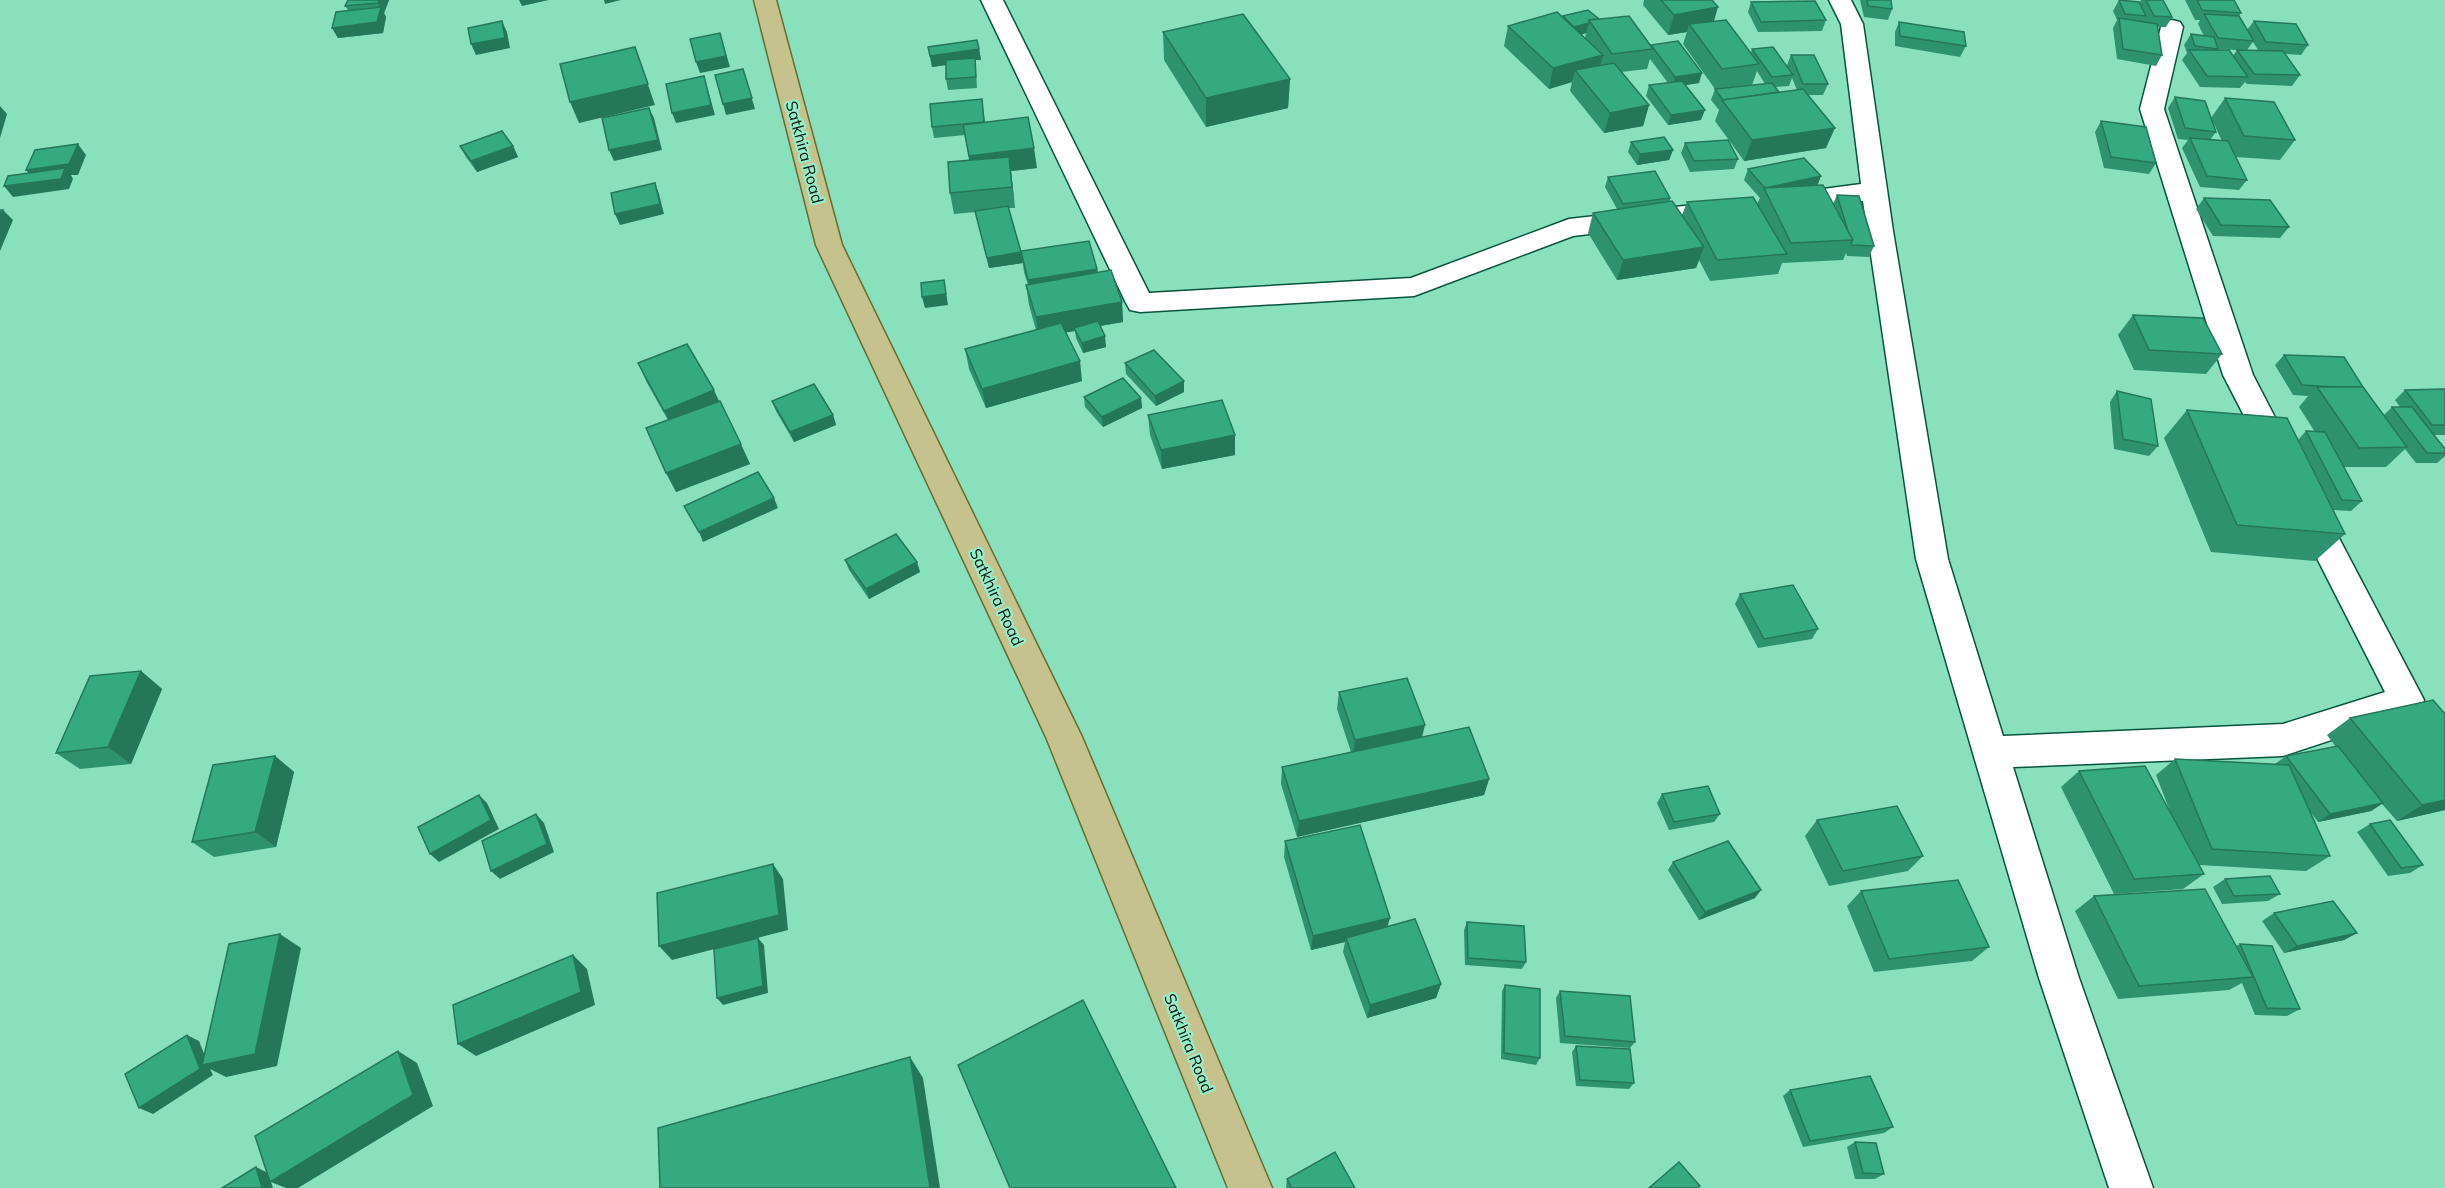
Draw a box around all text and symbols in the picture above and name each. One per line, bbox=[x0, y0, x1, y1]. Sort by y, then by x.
street label: Satkhira Road bbox=[782, 99, 828, 205]
street label: Satkhira Road bbox=[966, 545, 1028, 649]
street label: Satkhira Road bbox=[1160, 990, 1218, 1096]

